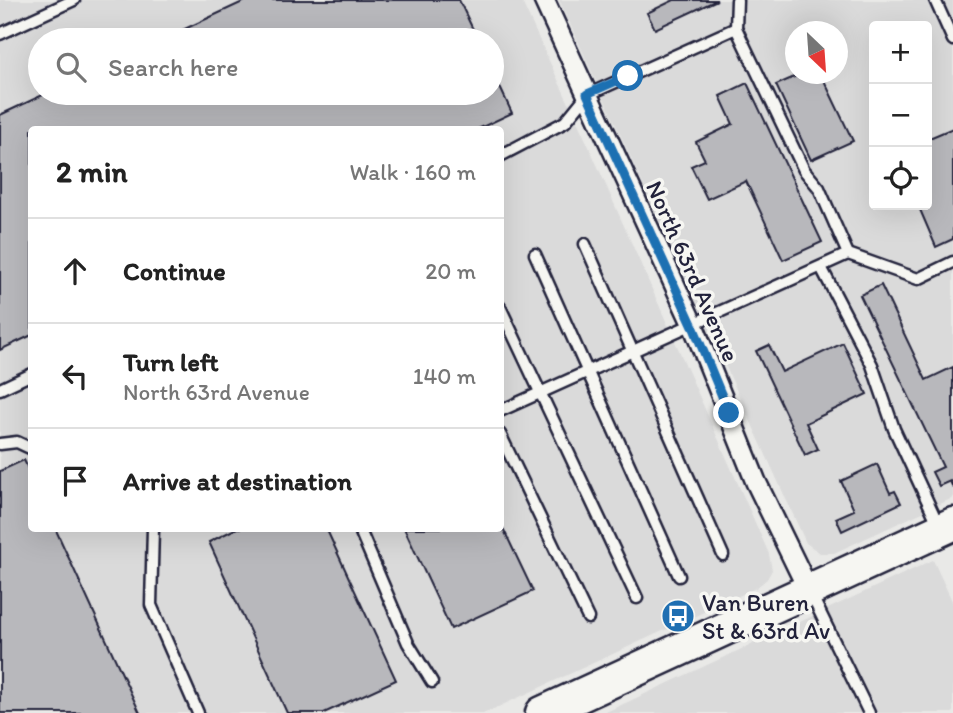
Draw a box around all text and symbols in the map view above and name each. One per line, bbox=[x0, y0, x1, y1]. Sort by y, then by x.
north arrow bbox=[785, 21, 848, 84]
map controls bbox=[869, 21, 932, 210]
button: + bbox=[869, 21, 932, 84]
search box bbox=[28, 28, 504, 105]
icon: search bbox=[52, 48, 90, 86]
text: Search here bbox=[108, 51, 238, 83]
route start bbox=[612, 60, 643, 91]
button: − bbox=[869, 84, 932, 147]
button: locate bbox=[869, 147, 932, 210]
text: 2 min bbox=[56, 153, 127, 190]
text: Walk · 160 m bbox=[350, 158, 476, 186]
street label: North 63rd Avenue bbox=[640, 176, 746, 366]
icon: ahead bbox=[56, 252, 94, 290]
text: Continue bbox=[123, 255, 226, 287]
text: 20 m bbox=[425, 257, 476, 285]
text: Turn left bbox=[123, 346, 219, 378]
icon: left bbox=[56, 357, 94, 395]
text: 140 m bbox=[413, 362, 476, 390]
text: North 63rd Avenue bbox=[123, 378, 310, 406]
route end bbox=[713, 397, 744, 428]
icon: arrive bbox=[56, 462, 94, 500]
text: Arrive at destination bbox=[123, 465, 352, 497]
place label: Van Buren St & 63rd Av bbox=[702, 588, 830, 645]
bus stop icon: Van Buren St & 63rd Av bbox=[659, 597, 697, 635]

